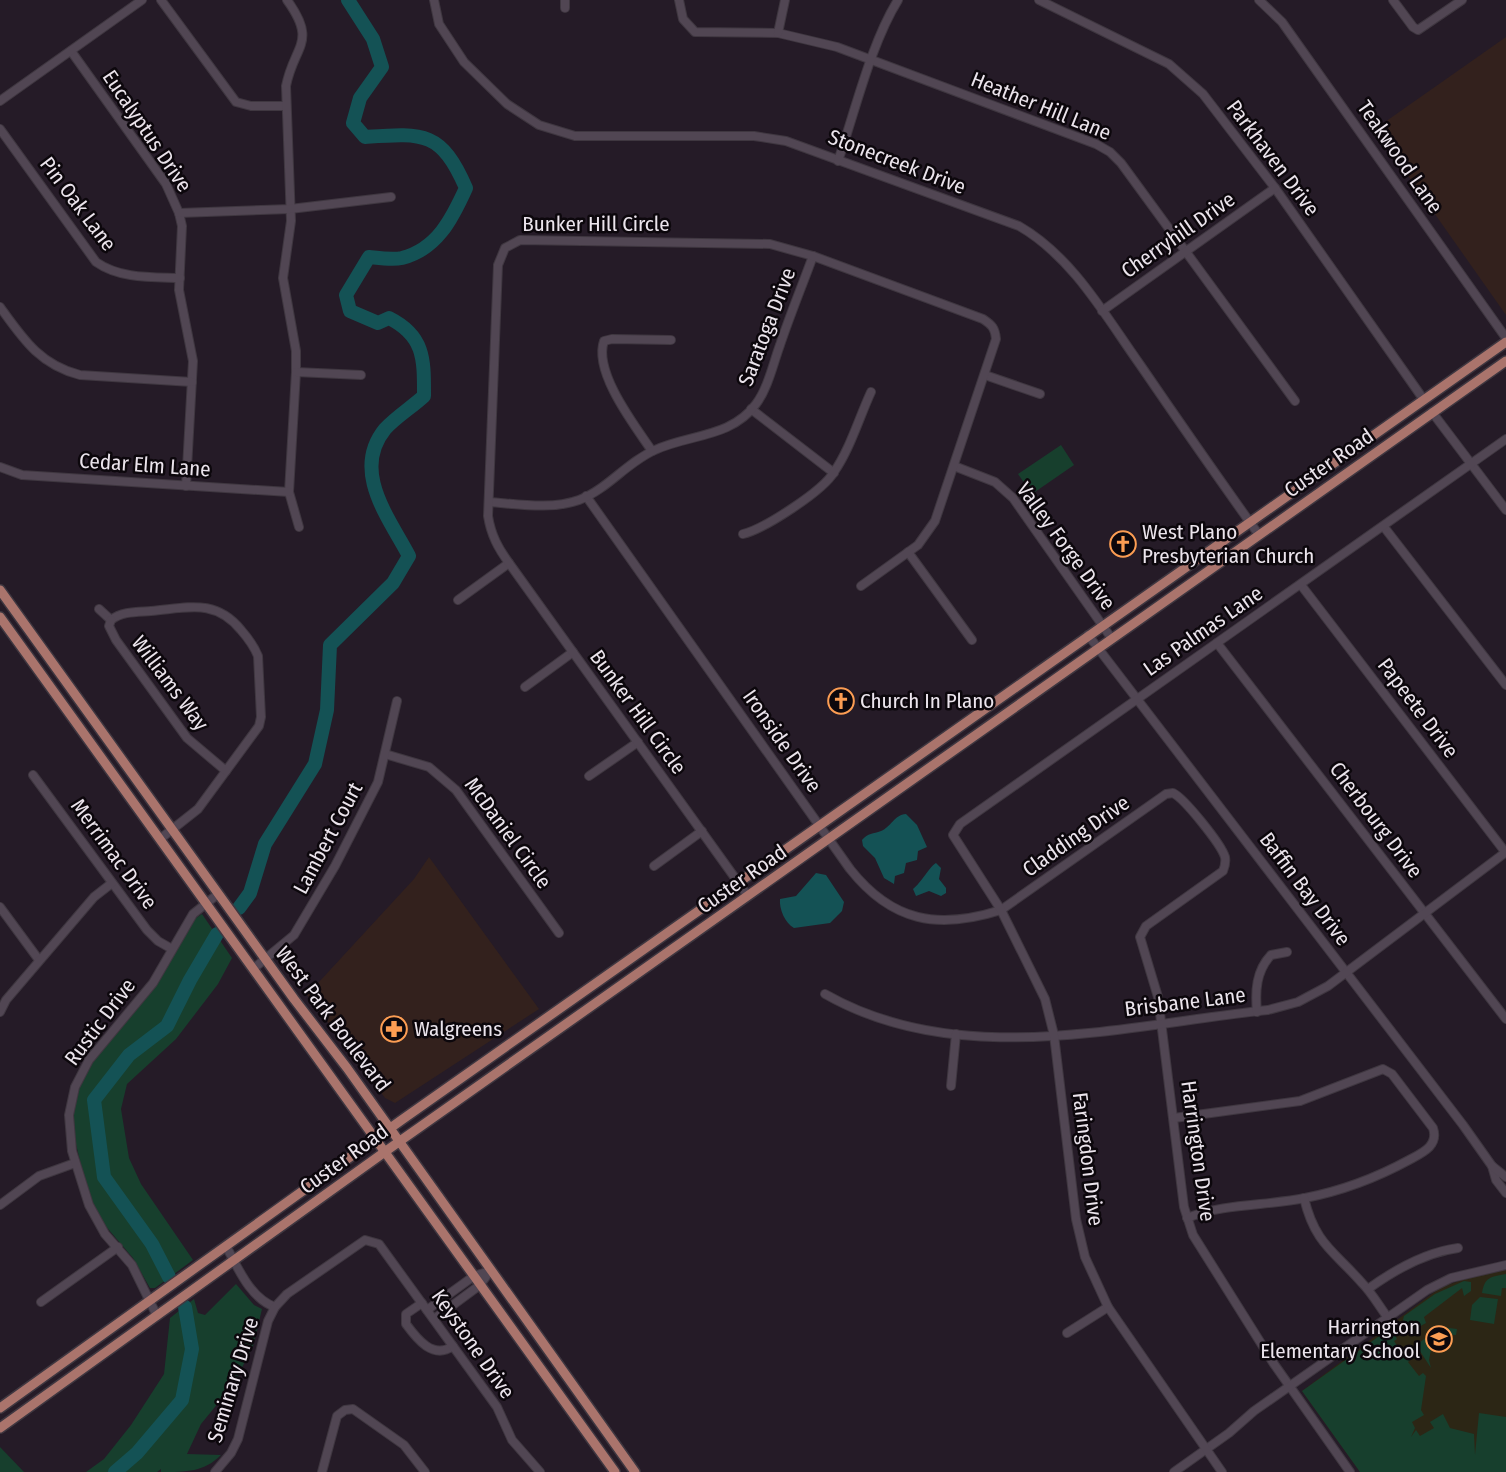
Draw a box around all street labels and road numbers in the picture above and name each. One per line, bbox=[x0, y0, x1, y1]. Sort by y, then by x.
street label: Eucalyptus Drive bbox=[97, 65, 197, 197]
street label: Heather Hill Lane bbox=[967, 66, 1115, 146]
street label: Parkhaven Drive bbox=[1221, 95, 1325, 221]
street label: Teakwood Lane bbox=[1352, 96, 1448, 218]
street label: Stonecreek Drive bbox=[825, 124, 969, 200]
street label: Pin Oak Lane bbox=[34, 152, 122, 256]
street label: Cherryhill Drive bbox=[1116, 186, 1240, 284]
street label: Bunker Hill Circle bbox=[522, 211, 670, 237]
street label: Saratoga Drive bbox=[733, 264, 801, 390]
street label: Custer Road bbox=[1279, 423, 1379, 503]
street label: Cedar Elm Lane bbox=[78, 447, 212, 483]
street label: Valley Forge Drive bbox=[1011, 477, 1121, 615]
street label: Las Palmas Lane bbox=[1138, 580, 1268, 682]
street label: Williams Way bbox=[126, 630, 215, 736]
street label: Bunker Hill Circle bbox=[584, 645, 692, 779]
street label: Papeete Drive bbox=[1372, 653, 1464, 763]
street label: Ironside Drive bbox=[737, 685, 827, 797]
street label: Cherbourg Drive bbox=[1324, 757, 1428, 883]
street label: McDaniel Circle bbox=[459, 772, 557, 894]
street label: Lambert Court bbox=[288, 778, 368, 898]
street label: Cladding Drive bbox=[1018, 790, 1134, 882]
street label: Merrimac Drive bbox=[65, 794, 163, 914]
street label: Baffin Bay Drive bbox=[1254, 827, 1356, 951]
street label: Custer Road bbox=[692, 839, 792, 919]
street label: West Park Boulevard bbox=[270, 941, 396, 1097]
street label: Rustic Drive bbox=[59, 973, 141, 1071]
street label: Brisbane Lane bbox=[1123, 982, 1247, 1022]
street label: Harrington Drive bbox=[1175, 1079, 1221, 1223]
street label: Faringdon Drive bbox=[1067, 1091, 1109, 1227]
street label: Custer Road bbox=[295, 1118, 393, 1200]
street label: Keystone Drive bbox=[426, 1284, 520, 1404]
street label: Seminary Drive bbox=[202, 1314, 264, 1446]

